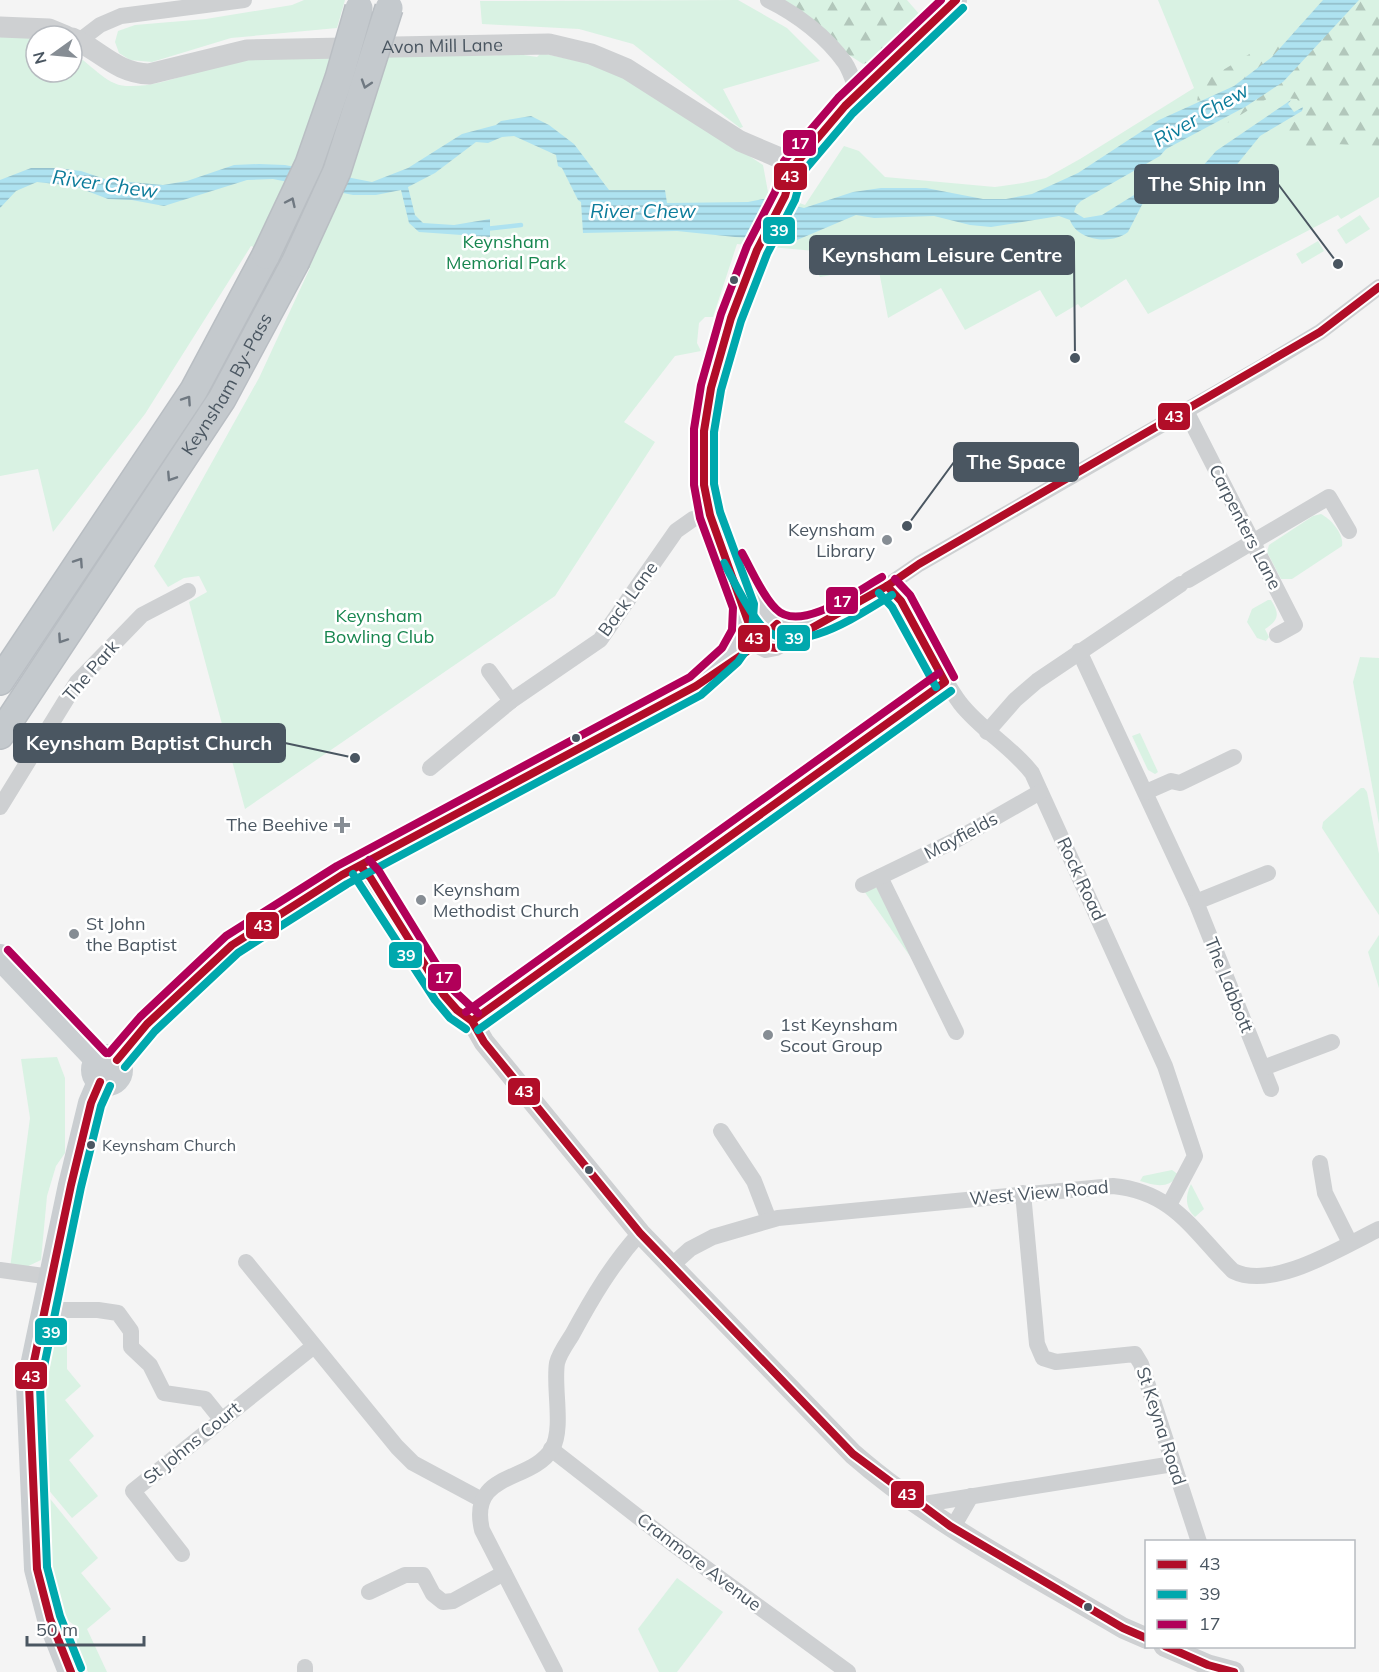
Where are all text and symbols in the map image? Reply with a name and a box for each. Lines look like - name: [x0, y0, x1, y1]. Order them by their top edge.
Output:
- north arrow: [24, 24, 84, 84]
- street label: Avon Mill Lane: [381, 33, 503, 58]
- text: N: [28, 49, 51, 66]
- water label: River Chew: [1149, 77, 1253, 152]
- one-way arrow: [361, 78, 374, 89]
- line badge: 17: [782, 129, 817, 157]
- text: 17: [790, 133, 810, 153]
- line badge: 43: [773, 162, 808, 191]
- water label: River Chew: [51, 164, 160, 203]
- callout: The Ship Inn: [1135, 165, 1278, 203]
- text: 43: [780, 166, 800, 186]
- text: The Ship Inn: [1148, 171, 1266, 196]
- one-way arrow: [284, 197, 296, 208]
- water label: River Chew: [590, 198, 697, 223]
- line badge: 39: [762, 216, 796, 245]
- text: 39: [769, 220, 789, 240]
- park label: Keynsham Memorial Park: [446, 230, 567, 274]
- callout: Keynsham Leisure Centre: [810, 236, 1074, 274]
- text: Keynsham Leisure Centre: [822, 242, 1062, 267]
- unlabelled marker: [728, 274, 740, 286]
- street label: Keynsham By-Pass: [176, 309, 277, 459]
- one-way arrow: [180, 396, 191, 407]
- line badge: 43: [1157, 402, 1191, 431]
- text: 43: [1164, 406, 1184, 426]
- callout: The Space: [954, 443, 1078, 481]
- text: The Space: [966, 449, 1066, 474]
- street label: Carpenters Lane: [1204, 460, 1287, 593]
- one-way arrow: [166, 471, 178, 481]
- place label: Keynsham Library: [788, 518, 875, 562]
- marker: Keynsham Library: [880, 533, 894, 547]
- street label: Back Lane: [593, 557, 662, 641]
- one-way arrow: [72, 558, 83, 569]
- line badge: 17: [825, 586, 859, 615]
- text: 17: [832, 591, 852, 611]
- park label: Keynsham Bowling Club: [324, 604, 434, 648]
- line badge: 43: [737, 624, 771, 653]
- line badge: 39: [776, 624, 811, 652]
- text: 43: [744, 628, 764, 648]
- text: 39: [784, 628, 804, 648]
- one-way arrow: [58, 632, 69, 643]
- street label: The Park: [58, 635, 124, 706]
- callout: Keynsham Baptist Church: [14, 724, 285, 762]
- text: Keynsham Baptist Church: [26, 730, 272, 755]
- unlabelled marker: [570, 732, 582, 744]
- street label: Mayfields: [920, 807, 1002, 864]
- place label: The Beehive: [226, 813, 328, 836]
- marker: The Beehive: [333, 816, 351, 834]
- street label: Rock Road: [1052, 833, 1111, 924]
- place label: Keynsham Methodist Church: [433, 878, 579, 922]
- marker: Keynsham Methodist Church: [414, 893, 428, 907]
- line badge: 43: [245, 911, 280, 940]
- place label: St John the Baptist: [86, 912, 177, 956]
- text: 43: [253, 915, 273, 935]
- marker: St John the Baptist: [67, 927, 81, 941]
- street label: The Labbott: [1200, 934, 1259, 1036]
- line badge: 39: [388, 941, 423, 969]
- text: 39: [396, 945, 416, 965]
- line badge: 17: [427, 963, 462, 992]
- text: 17: [434, 967, 454, 987]
- place label: 1st Keynsham Scout Group: [780, 1013, 898, 1057]
- marker: 1st Keynsham Scout Group: [761, 1028, 775, 1042]
- line badge: 43: [507, 1077, 541, 1106]
- text: 43: [514, 1081, 534, 1101]
- place label: Keynsham Church: [102, 1135, 236, 1155]
- marker: Keynsham Church: [85, 1139, 97, 1151]
- unlabelled marker: [583, 1164, 595, 1176]
- street label: West View Road: [968, 1175, 1109, 1210]
- line badge: 39: [34, 1317, 68, 1346]
- text: 39: [41, 1322, 61, 1342]
- line badge: 43: [14, 1361, 48, 1390]
- street label: St Keyna Road: [1132, 1364, 1191, 1488]
- text: 43: [21, 1366, 41, 1386]
- street label: St Johns Court: [138, 1396, 245, 1489]
- line badge: 43: [890, 1480, 925, 1509]
- text: 43: [897, 1484, 917, 1504]
- street label: Cranmore Avenue: [633, 1507, 766, 1616]
- legend: [1145, 1540, 1355, 1648]
- text: 43: [1199, 1552, 1221, 1575]
- text: 39: [1199, 1582, 1221, 1605]
- unlabelled marker: [1082, 1601, 1094, 1613]
- scale bar: [27, 1609, 144, 1647]
- text: 17: [1199, 1612, 1221, 1635]
- text: 50 m: [36, 1618, 78, 1641]

